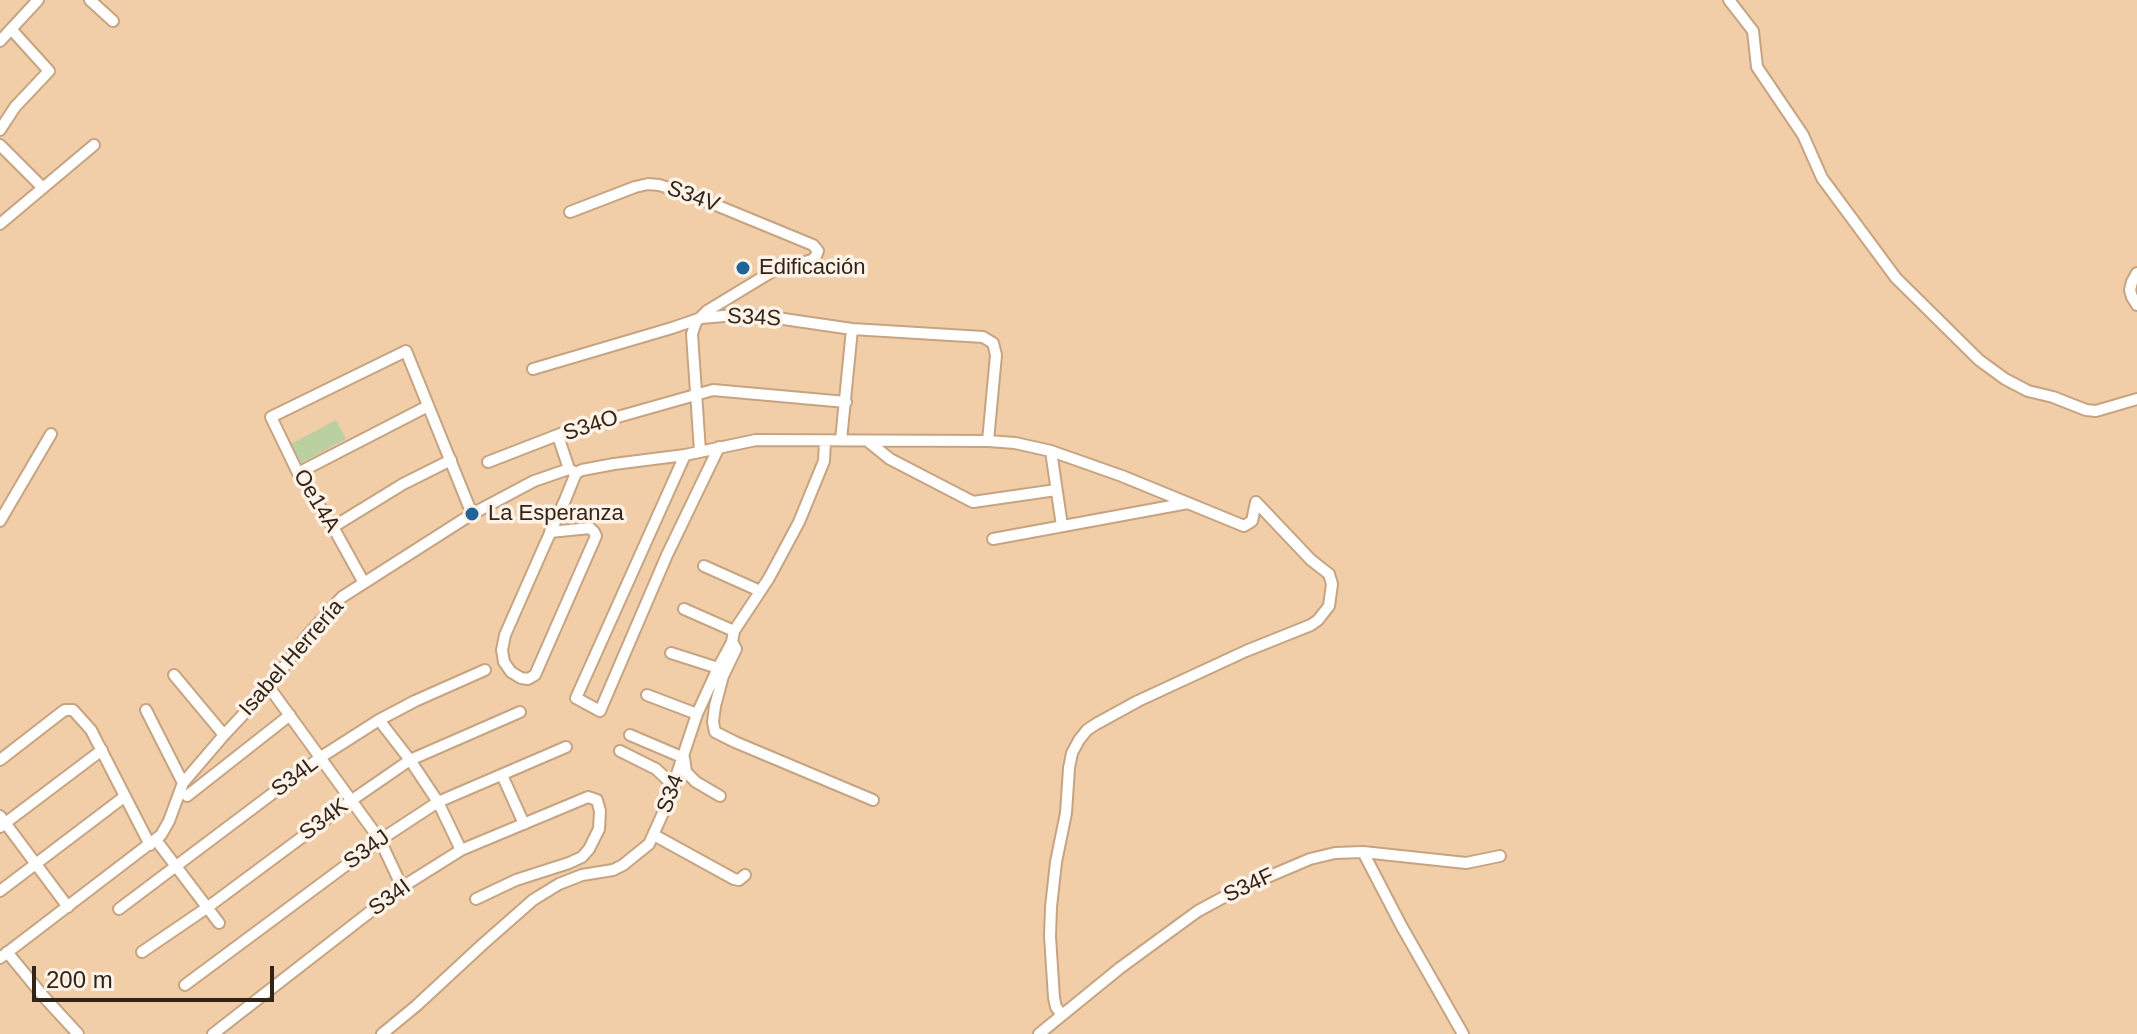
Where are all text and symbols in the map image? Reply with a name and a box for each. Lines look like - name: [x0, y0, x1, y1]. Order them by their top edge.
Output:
- street label: S34V: [663, 175, 723, 219]
- place label: Edificación: [759, 255, 865, 281]
- marker: Edificación: [734, 259, 752, 277]
- street label: S34S: [726, 303, 782, 333]
- street label: S34O: [560, 405, 622, 447]
- street label: Oe14A: [287, 465, 345, 537]
- place label: La Esperanza: [488, 501, 624, 527]
- marker: La Esperanza: [463, 505, 481, 523]
- street label: Isabel Herrería: [234, 594, 350, 722]
- street label: S34L: [267, 751, 323, 803]
- street label: S34: [652, 771, 690, 817]
- street label: S34K: [295, 793, 353, 847]
- street label: S34J: [339, 825, 395, 875]
- street label: S34F: [1220, 863, 1278, 909]
- street label: S34I: [364, 874, 416, 922]
- scale bar: [36, 950, 278, 1000]
- text: 200 m: [46, 966, 113, 993]

